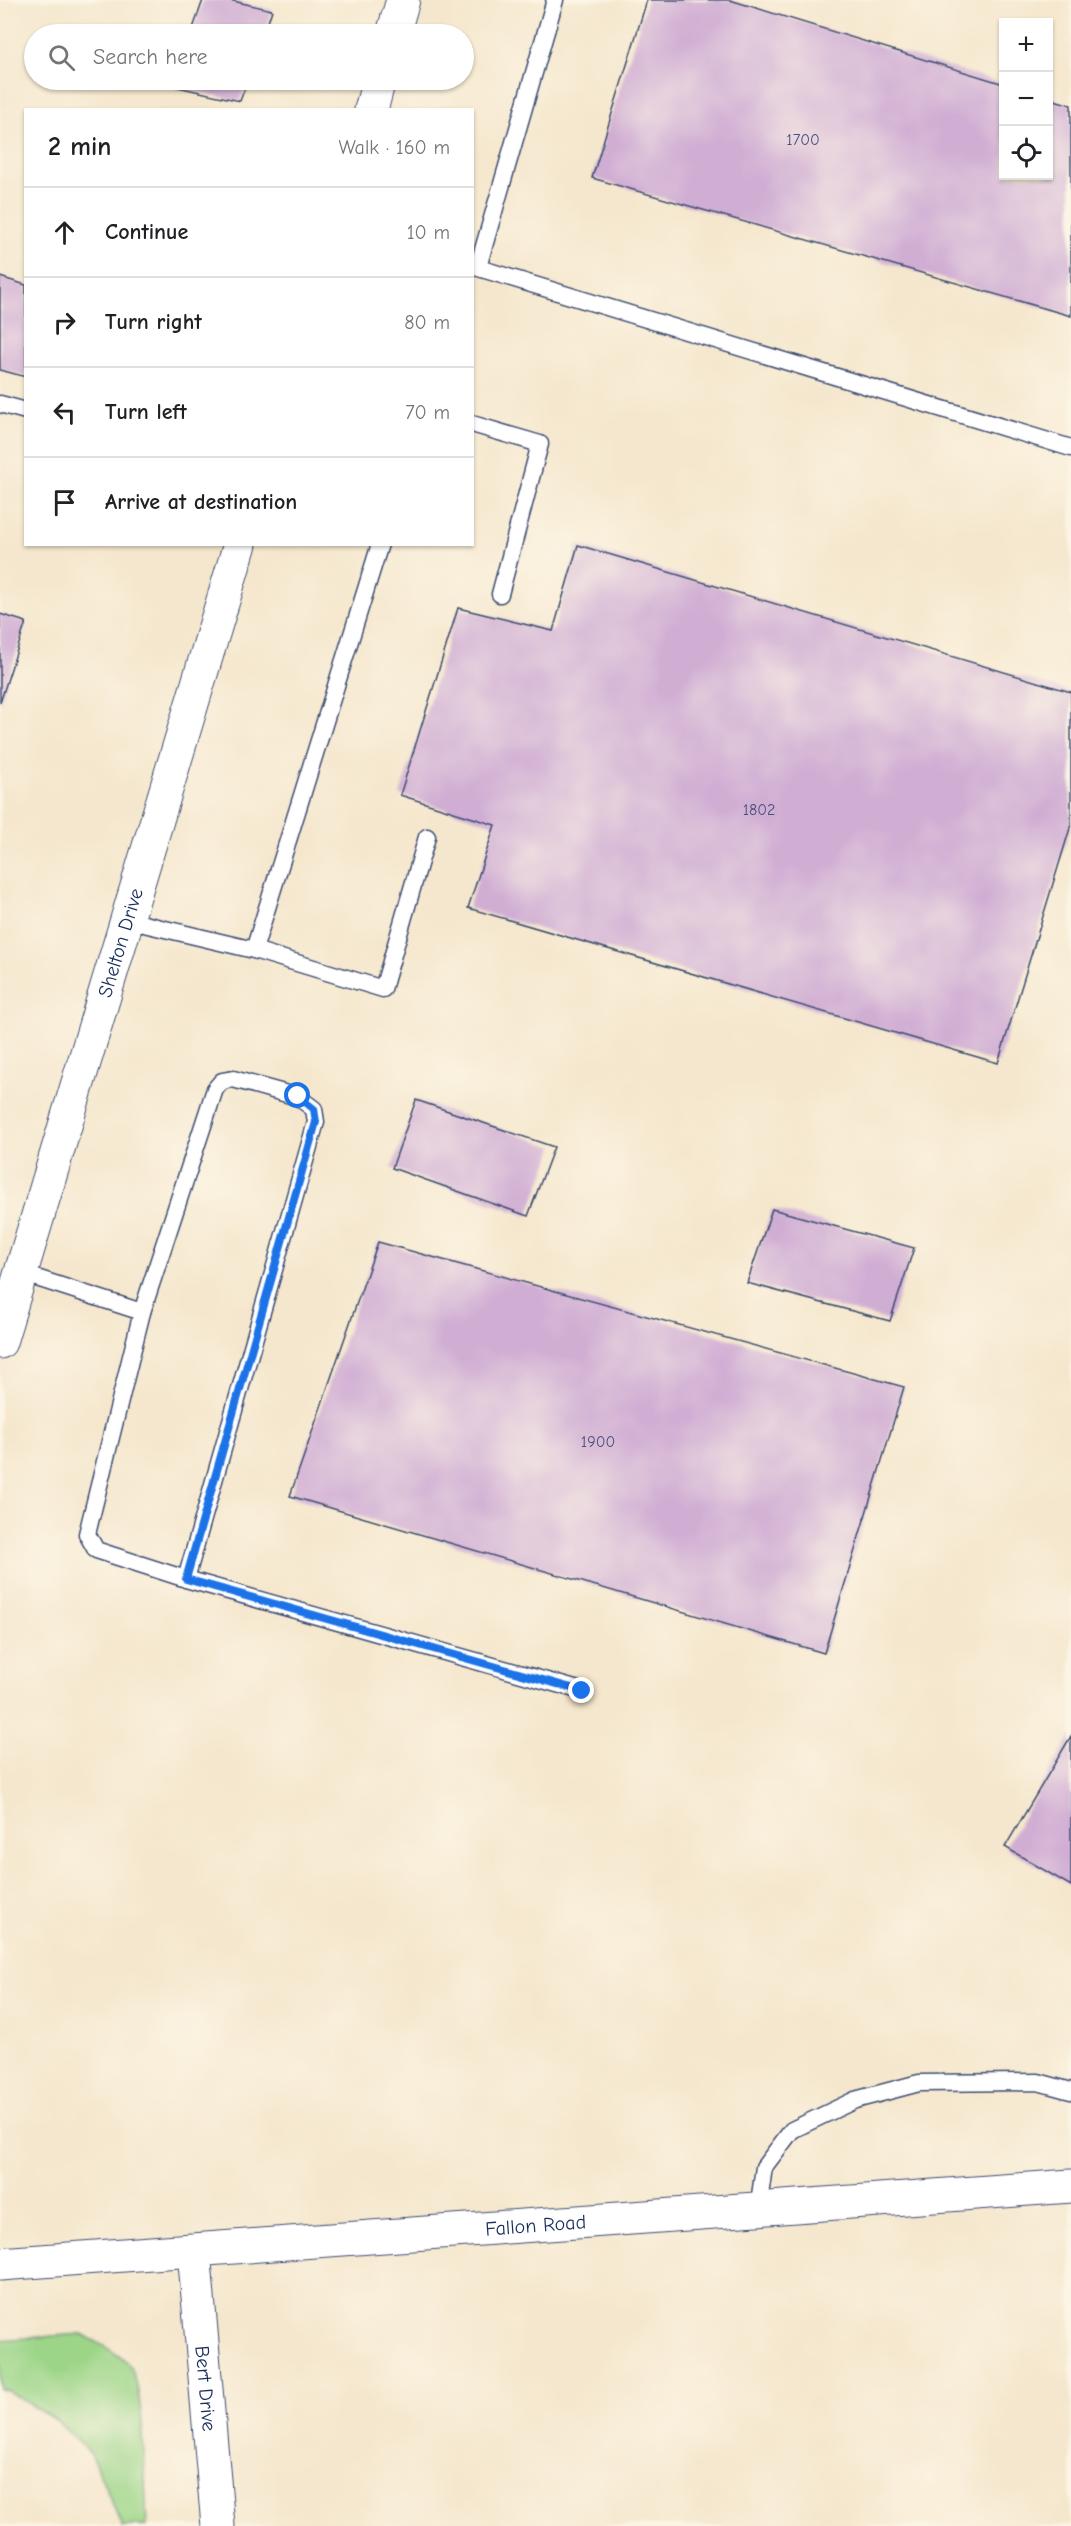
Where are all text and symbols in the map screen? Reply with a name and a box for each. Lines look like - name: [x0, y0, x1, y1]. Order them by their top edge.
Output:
- map controls: [999, 18, 1053, 180]
- button: +: [999, 18, 1053, 72]
- search box: [24, 24, 474, 90]
- icon: search: [45, 41, 78, 74]
- text: Search here: [93, 44, 208, 70]
- button: −: [999, 72, 1053, 126]
- button: locate: [999, 126, 1053, 180]
- house number: 1700: [786, 131, 820, 149]
- text: 2 min: [48, 132, 111, 162]
- text: Walk · 160 m: [339, 136, 450, 159]
- icon: ahead: [48, 216, 81, 249]
- text: Continue: [105, 219, 188, 245]
- text: 10 m: [407, 221, 450, 244]
- icon: right: [48, 306, 81, 339]
- text: Turn right: [105, 309, 202, 335]
- text: 80 m: [404, 311, 450, 334]
- icon: left: [48, 396, 81, 429]
- text: Turn left: [105, 399, 187, 425]
- text: 70 m: [405, 401, 450, 424]
- icon: arrive: [48, 486, 81, 519]
- text: Arrive at destination: [105, 489, 297, 515]
- house number: 1802: [743, 801, 775, 819]
- street label: Shelton Drive: [93, 885, 147, 1000]
- route start: [284, 1082, 310, 1108]
- house number: 1900: [581, 1433, 615, 1451]
- route end: [568, 1677, 594, 1703]
- street label: Fallon Road: [484, 2210, 587, 2240]
- street label: Bert Drive: [191, 2345, 221, 2432]

